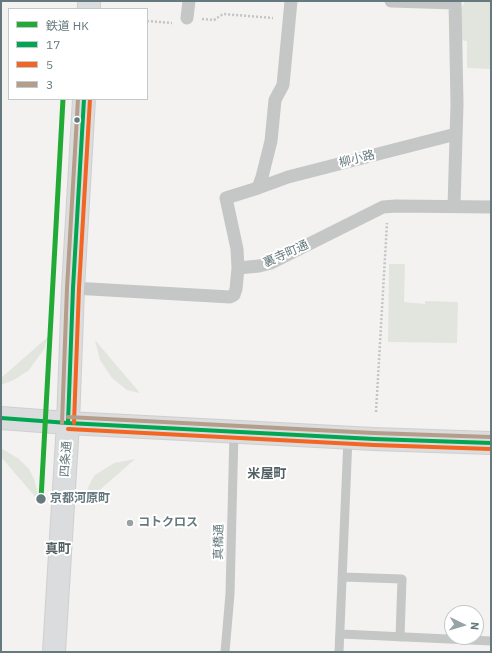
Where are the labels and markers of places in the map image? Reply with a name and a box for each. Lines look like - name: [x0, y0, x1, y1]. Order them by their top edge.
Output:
- unlabelled marker: [72, 115, 82, 125]
- marker: 京都河原町: [34, 492, 48, 506]
- place label: 京都河原町: [50, 492, 110, 506]
- place label: コトクロス: [138, 516, 198, 530]
- marker: コトクロス: [125, 518, 135, 528]

